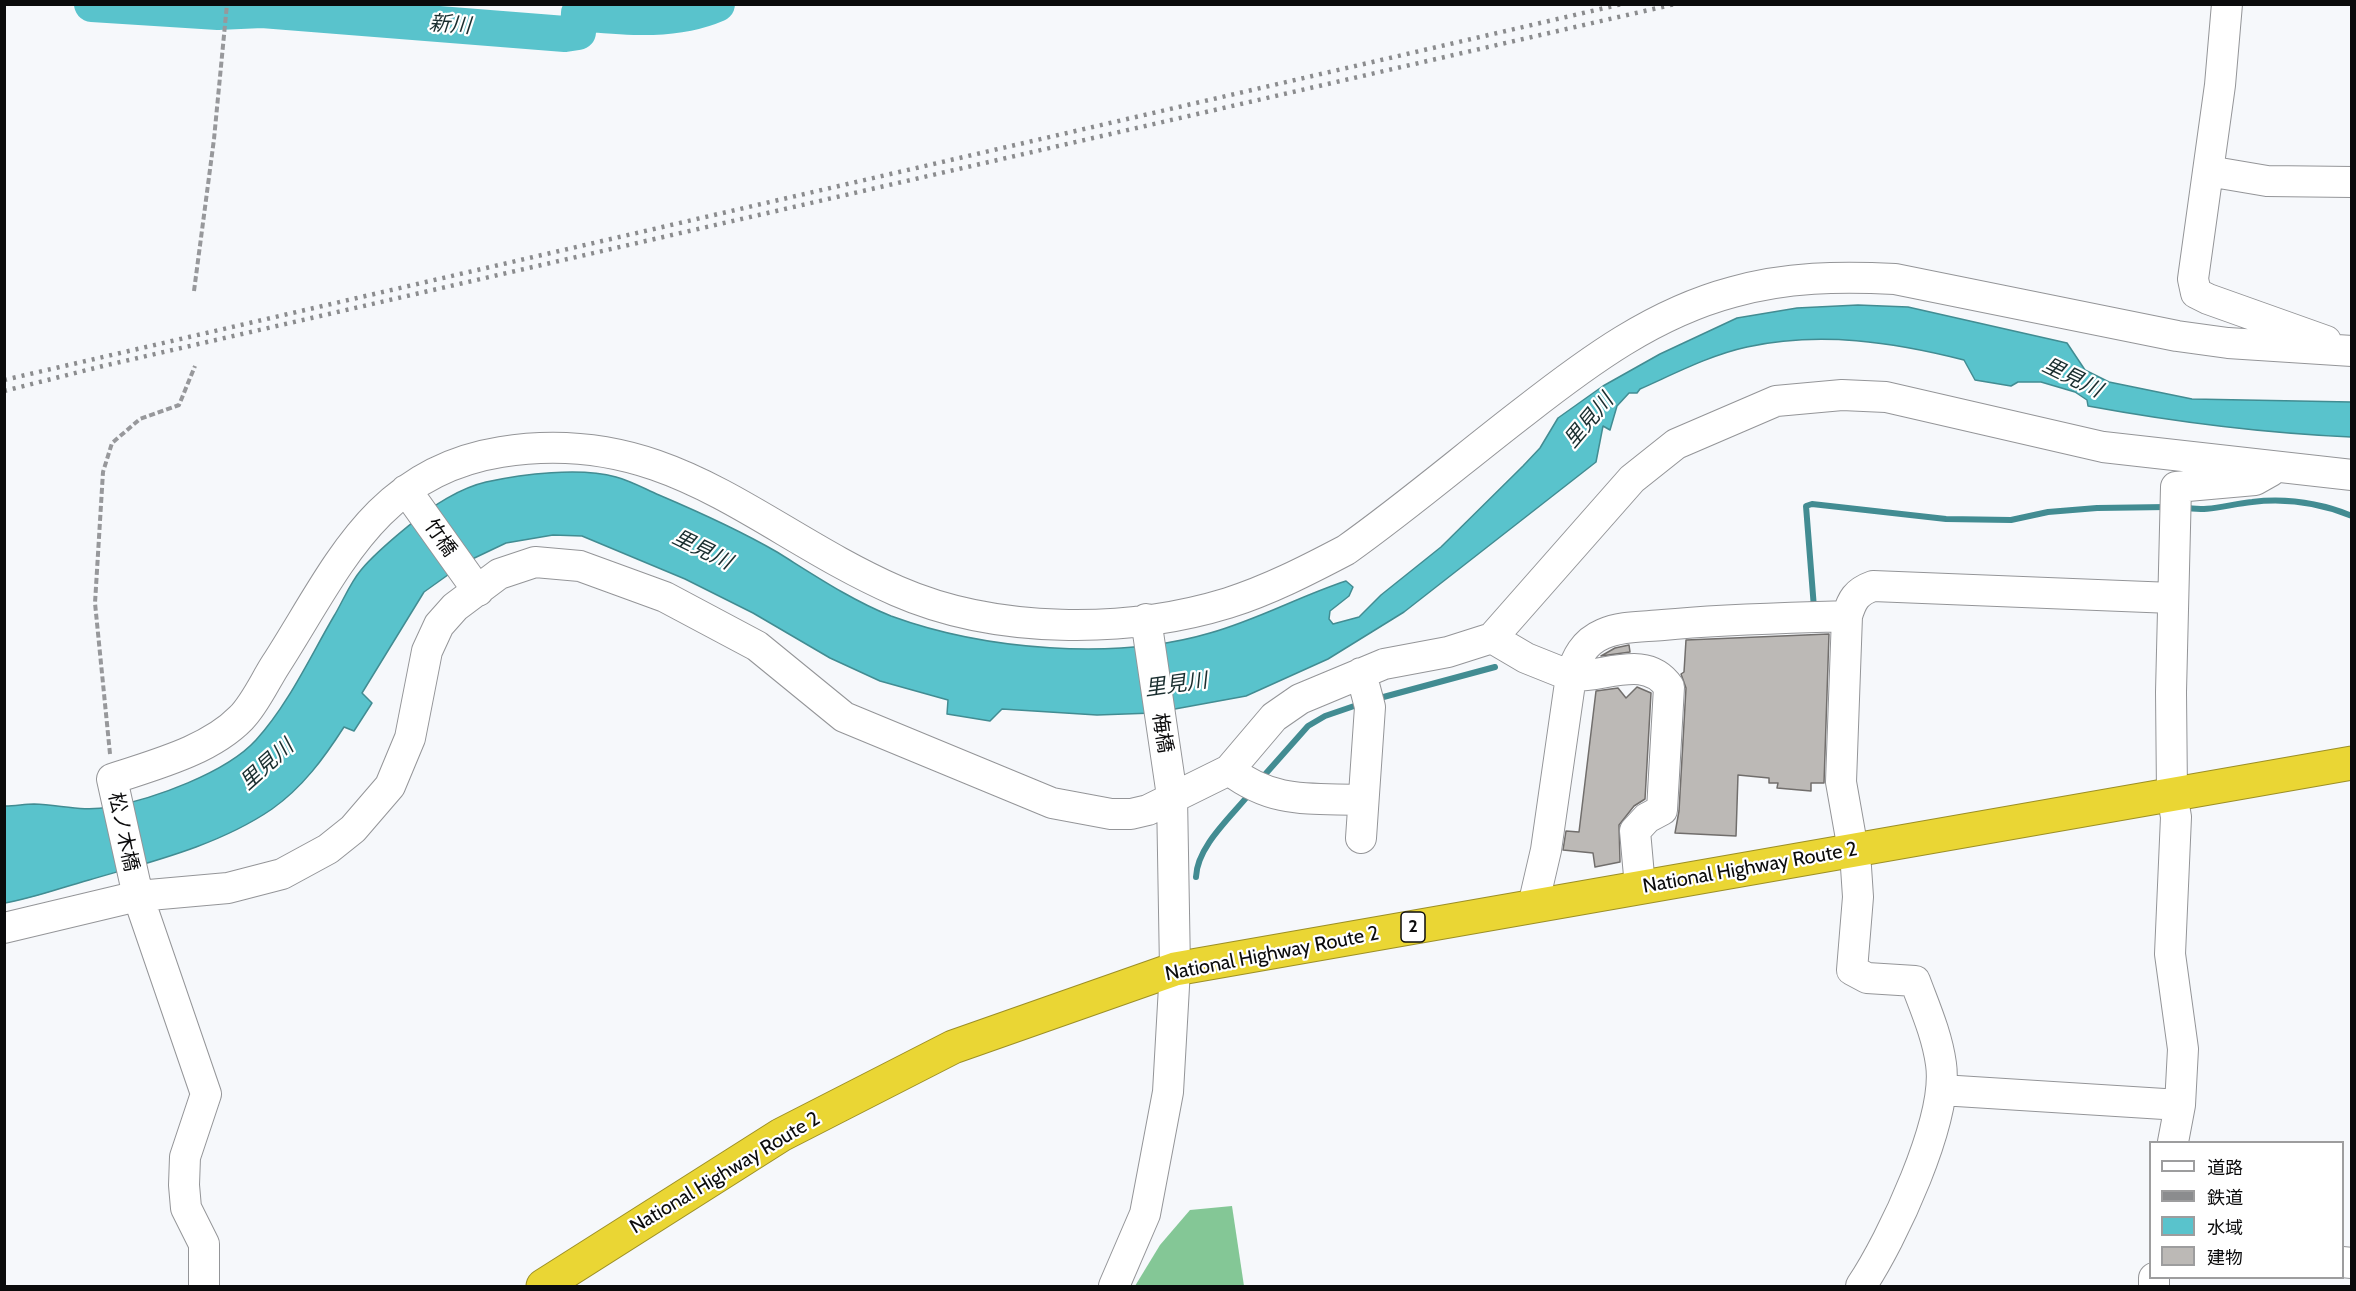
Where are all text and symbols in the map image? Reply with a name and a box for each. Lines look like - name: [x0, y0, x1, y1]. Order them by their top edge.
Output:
- water label: 新川: [428, 11, 472, 39]
- water label: 里見川: [2038, 353, 2106, 403]
- water label: 里見川: [1559, 389, 1619, 453]
- street label: 竹橋: [419, 515, 461, 561]
- water label: 里見川: [668, 525, 736, 575]
- water label: 里見川: [1143, 668, 1209, 702]
- street label: 梅橋: [1147, 711, 1177, 755]
- water label: 里見川: [235, 735, 299, 795]
- street label: 松ノ木橋: [103, 790, 143, 874]
- street label: National Highway Route 2: [1641, 837, 1859, 899]
- road number: 2: [1401, 912, 1425, 942]
- street label: National Highway Route 2: [1163, 921, 1381, 987]
- street label: National Highway Route 2: [626, 1107, 824, 1239]
- legend: [2149, 1141, 2344, 1279]
- text: 道路: [2207, 1157, 2243, 1179]
- text: 鉄道: [2207, 1187, 2243, 1209]
- text: 水域: [2207, 1217, 2243, 1239]
- text: 建物: [2207, 1247, 2243, 1269]

